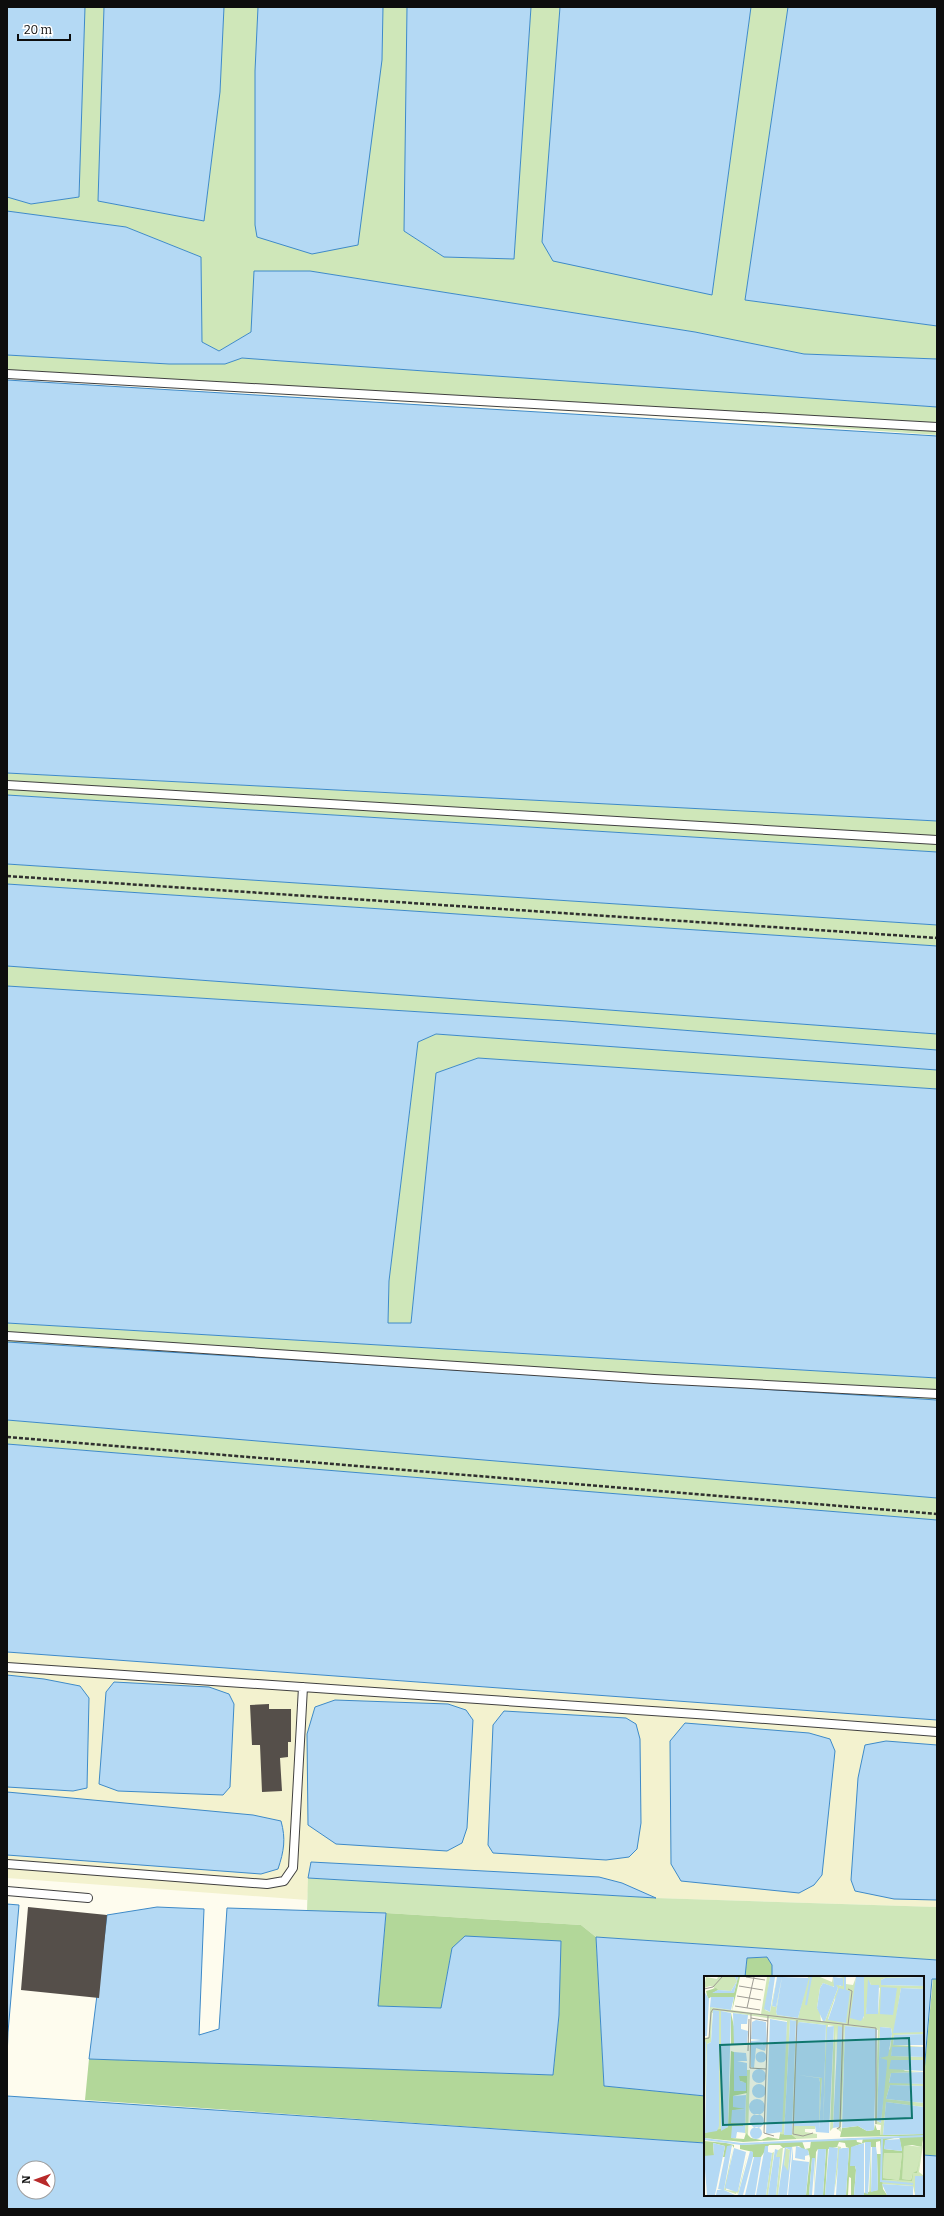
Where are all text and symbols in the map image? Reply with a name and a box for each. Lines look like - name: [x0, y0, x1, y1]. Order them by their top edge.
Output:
- scale bar: [18, 16, 70, 42]
- text: 20 m: [24, 23, 53, 37]
- inset map: [704, 1976, 924, 2196]
- north arrow: [16, 2160, 56, 2200]
- text: N: [20, 2175, 33, 2184]

